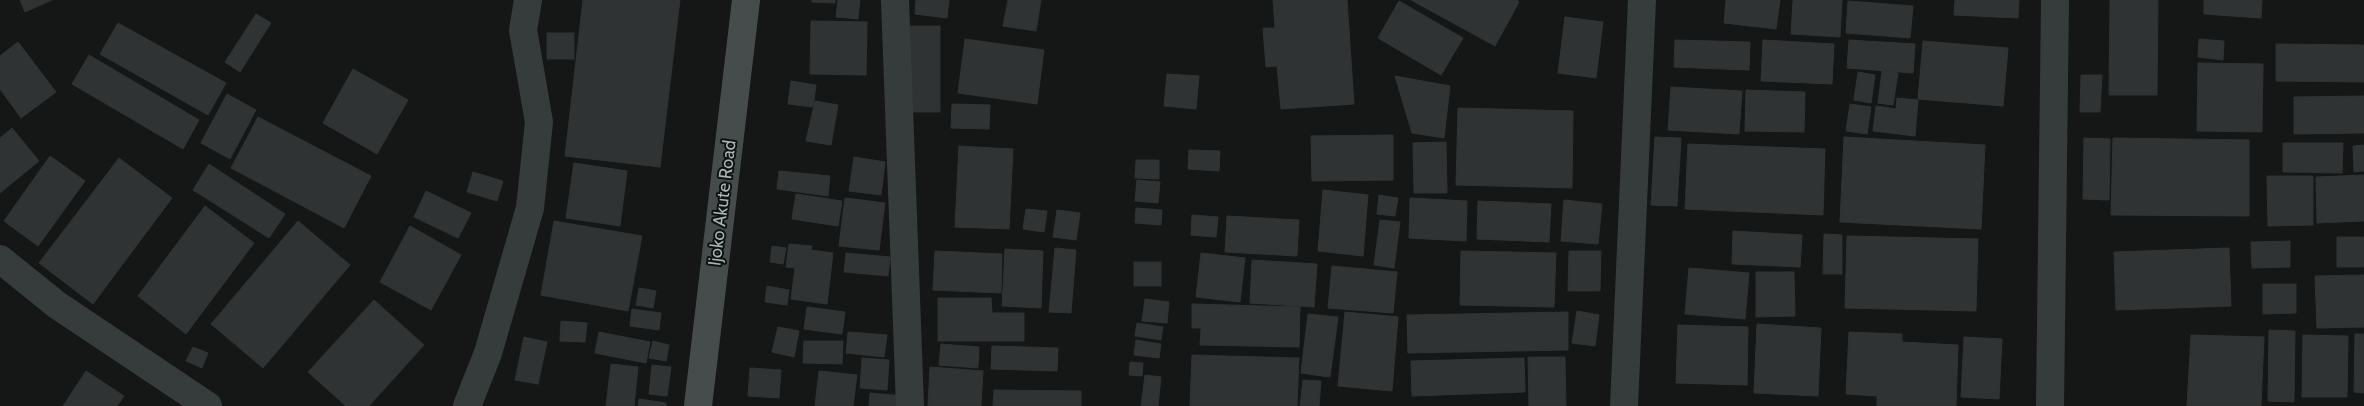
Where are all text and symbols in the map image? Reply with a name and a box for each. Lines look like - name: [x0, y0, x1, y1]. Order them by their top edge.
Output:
- street label: Ijoko Akute Road: [703, 139, 741, 267]

